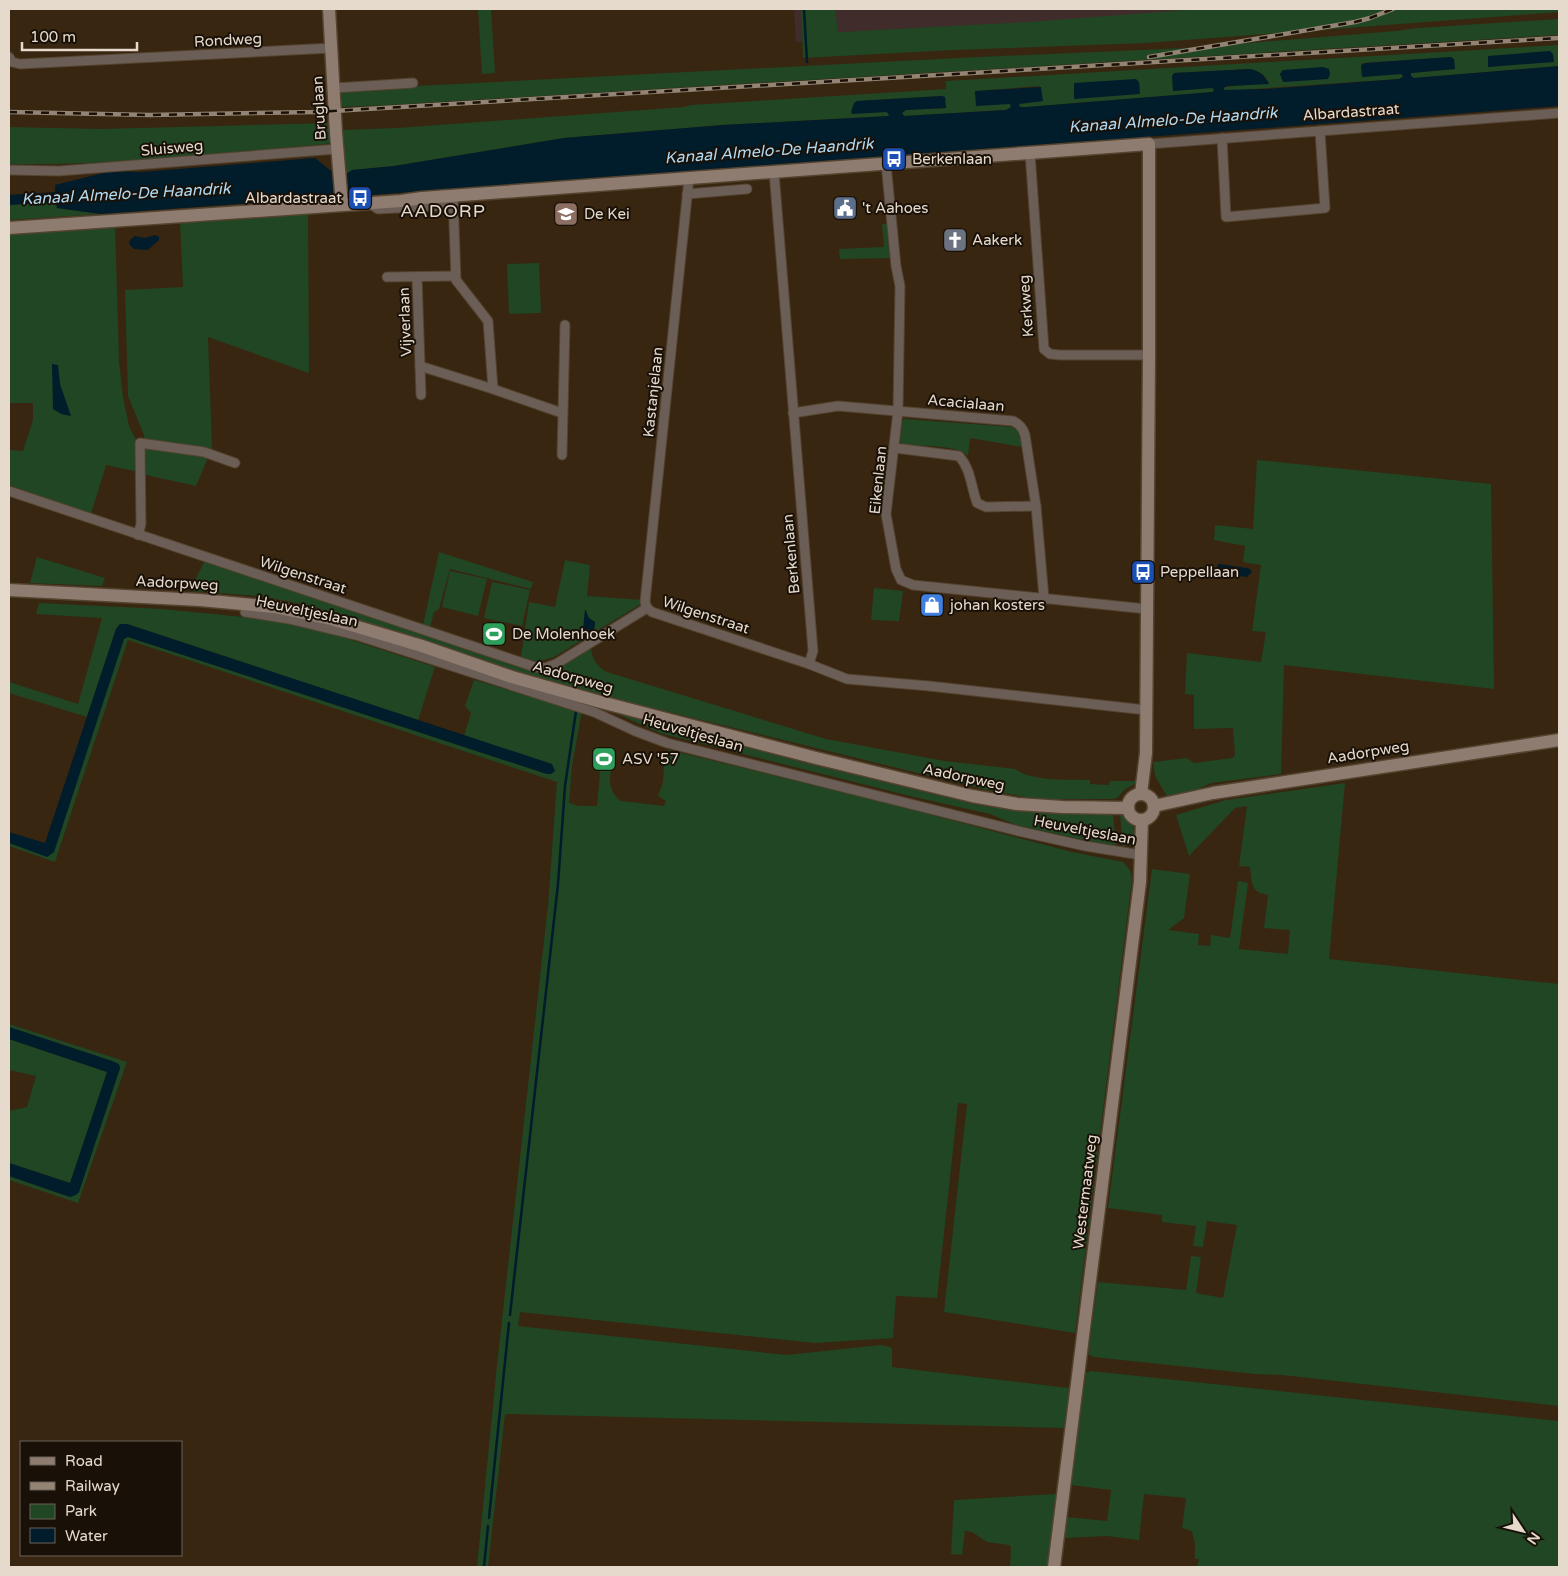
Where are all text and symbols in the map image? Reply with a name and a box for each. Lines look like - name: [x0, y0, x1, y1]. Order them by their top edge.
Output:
- scale bar: [22, 20, 138, 52]
- text: 100 m: [30, 28, 76, 46]
- street label: Rondweg: [194, 29, 262, 51]
- street label: Bruglaan: [308, 75, 330, 141]
- street label: Albardastraat: [1302, 100, 1400, 124]
- water label: Kanaal Almelo-De Haandrik: [1068, 103, 1279, 137]
- water label: Kanaal Almelo-De Haandrik: [664, 134, 875, 168]
- street label: Sluisweg: [140, 136, 204, 160]
- bus stop icon: Berkenlaan: [881, 146, 907, 172]
- place label: Berkenlaan: [912, 150, 992, 168]
- water label: Kanaal Almelo-De Haandrik: [21, 178, 232, 209]
- bus stop icon: Albardastraat: [347, 185, 373, 211]
- place label: Albardastraat: [245, 189, 342, 207]
- public building icon: 't Aahoes: [832, 195, 858, 221]
- place label: 't Aahoes: [862, 199, 929, 217]
- district label: AADORP: [400, 200, 486, 222]
- school or university icon: De Kei: [553, 201, 579, 227]
- place label: De Kei: [584, 205, 630, 223]
- church icon: Aakerk: [942, 227, 968, 253]
- place label: Aakerk: [972, 231, 1022, 249]
- street label: Kerkweg: [1015, 274, 1037, 338]
- street label: Vijverlaan: [395, 287, 415, 357]
- street label: Kastanjelaan: [639, 346, 667, 438]
- street label: Acacialaan: [927, 391, 1005, 415]
- street label: Eikenlaan: [865, 445, 891, 515]
- street label: Berkenlaan: [779, 513, 803, 595]
- street label: Wilgenstraat: [257, 552, 349, 598]
- bus stop icon: Peppellaan: [1130, 559, 1156, 585]
- place label: Peppellaan: [1160, 563, 1239, 581]
- street label: Aadorpweg: [135, 572, 219, 594]
- street label: Heuveltjeslaan: [254, 591, 360, 631]
- street label: Wilgenstraat: [660, 592, 752, 638]
- shop icon: johan kosters: [919, 592, 945, 618]
- place label: johan kosters: [949, 596, 1045, 614]
- sports icon: De Molenhoek: [481, 621, 507, 647]
- place label: De Molenhoek: [512, 625, 615, 643]
- street label: Aadorpweg: [531, 657, 615, 697]
- street label: Heuveltjeslaan: [641, 710, 745, 756]
- street label: Aadorpweg: [1326, 737, 1410, 767]
- sports icon: ASV '57: [591, 746, 617, 772]
- place label: ASV '57: [622, 750, 679, 768]
- street label: Aadorpweg: [922, 760, 1006, 794]
- street label: Heuveltjeslaan: [1032, 811, 1138, 849]
- street label: Westermaatweg: [1069, 1133, 1101, 1251]
- legend: [20, 1441, 182, 1556]
- text: Road: [65, 1452, 103, 1470]
- text: Railway: [65, 1477, 120, 1495]
- text: Park: [65, 1502, 97, 1520]
- north arrow: [1498, 1506, 1548, 1556]
- text: Water: [65, 1527, 108, 1545]
- text: N: [1523, 1529, 1543, 1548]

